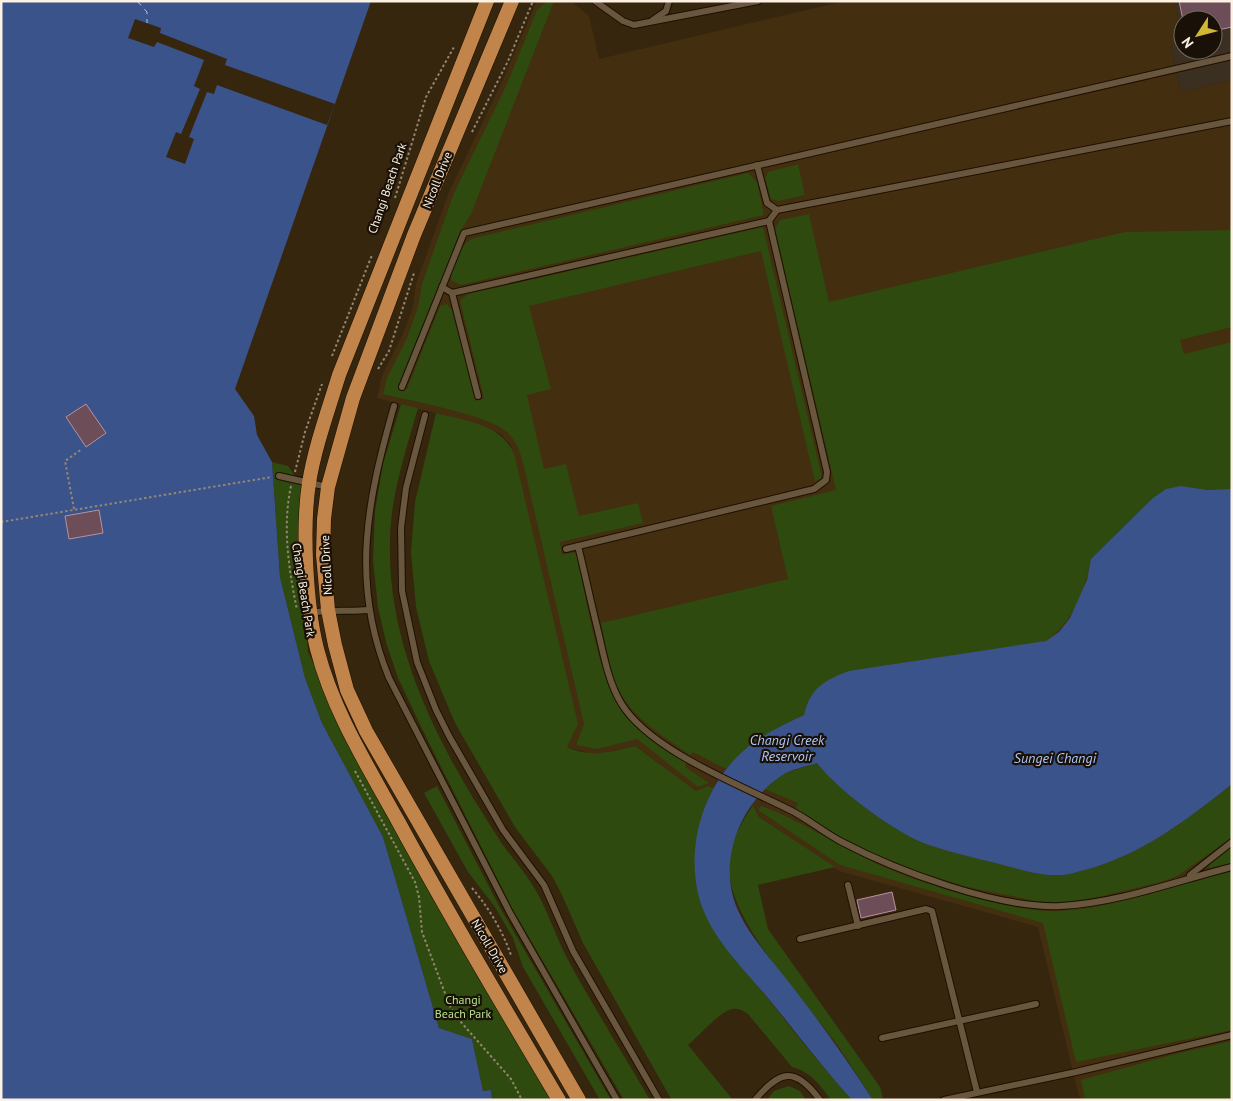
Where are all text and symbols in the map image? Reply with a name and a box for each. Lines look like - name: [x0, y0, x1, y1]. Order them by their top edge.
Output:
- north arrow: [1173, 10, 1223, 60]
- text: N: [1177, 34, 1197, 52]
- street label: Changi Beach Park: [364, 140, 410, 235]
- street label: Nicoll Drive: [419, 149, 455, 211]
- street label: Nicoll Drive: [317, 535, 335, 595]
- street label: Changi Beach Park: [289, 542, 319, 638]
- water label: Changi Creek Reservoir: [750, 731, 825, 765]
- water label: Sungei Changi: [1014, 749, 1097, 767]
- street label: Nicoll Drive: [469, 916, 511, 976]
- park label: Changi Beach Park: [435, 992, 491, 1021]

